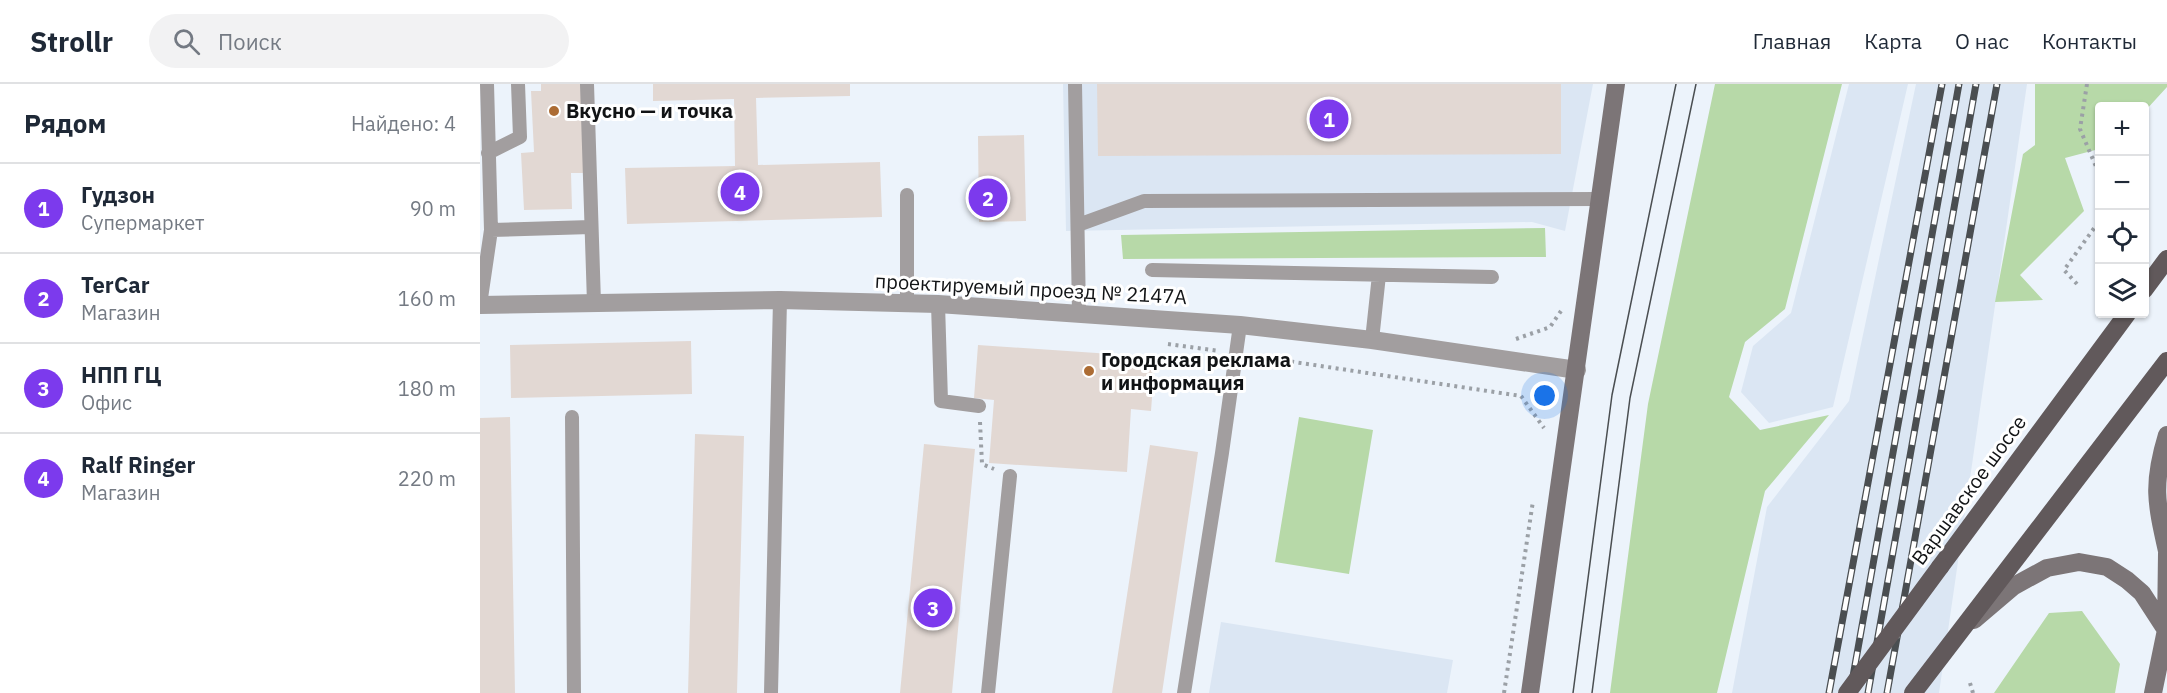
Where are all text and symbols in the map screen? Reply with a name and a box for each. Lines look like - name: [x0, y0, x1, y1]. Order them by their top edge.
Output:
- search box: [149, 14, 569, 68]
- text: Strollr: [30, 23, 113, 60]
- icon: search: [170, 25, 203, 58]
- text: Поиск: [218, 27, 282, 56]
- text: Главная: [1753, 27, 1831, 55]
- text: Карта: [1864, 27, 1922, 55]
- text: О нас: [1955, 27, 2009, 55]
- text: Контакты: [2042, 27, 2137, 55]
- pin: 1: [1310, 96, 1348, 141]
- place label: Вкусно — и точка: [566, 97, 733, 124]
- map controls: [2095, 102, 2149, 318]
- button: +: [2095, 102, 2149, 156]
- marker: Вкусно — и точка: [547, 104, 561, 118]
- text: Рядом: [24, 106, 106, 140]
- text: Найдено: 4: [351, 110, 456, 137]
- button: −: [2095, 156, 2149, 210]
- pin: 4: [720, 170, 760, 214]
- pin: 2: [968, 176, 1008, 220]
- text: Гудзон: [81, 180, 155, 209]
- text: 1: [38, 195, 50, 222]
- text: 90 m: [410, 195, 456, 222]
- text: Супермаркет: [81, 209, 204, 236]
- button: locate: [2095, 210, 2149, 264]
- button: layers: [2095, 264, 2149, 318]
- street label: проектируемый проезд № 2147А: [874, 267, 1188, 310]
- text: TerCar: [81, 270, 150, 299]
- text: 2: [38, 285, 50, 312]
- text: 160 m: [398, 285, 456, 312]
- text: Магазин: [81, 299, 161, 326]
- place label: Городская реклама и информация: [1101, 346, 1291, 396]
- text: НПП ГЦ: [81, 360, 162, 389]
- marker: Городская реклама и информация: [1082, 364, 1096, 378]
- text: 3: [38, 375, 50, 402]
- text: 180 m: [398, 375, 456, 402]
- your location: [1530, 381, 1559, 410]
- text: Офис: [81, 389, 132, 416]
- street label: Варшавское шоссе: [1905, 409, 2032, 570]
- text: Ralf Ringer: [81, 450, 195, 479]
- text: 4: [38, 465, 50, 492]
- text: 220 m: [398, 465, 456, 492]
- text: Магазин: [81, 479, 161, 506]
- pin: 3: [914, 586, 952, 630]

